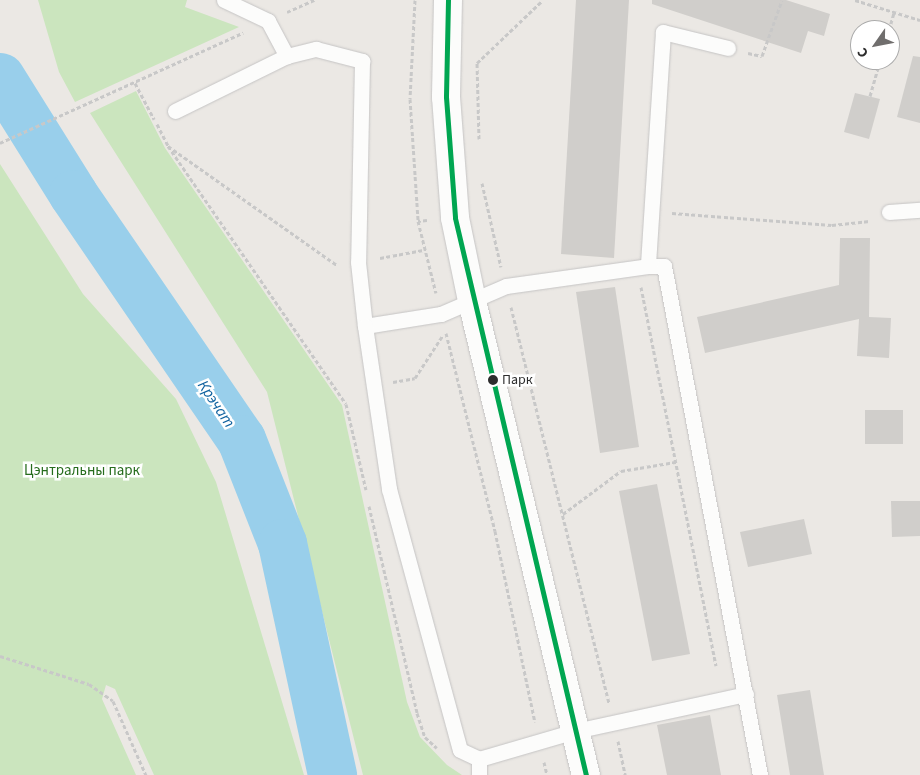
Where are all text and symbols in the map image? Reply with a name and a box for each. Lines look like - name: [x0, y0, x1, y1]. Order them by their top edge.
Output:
- north arrow: [850, 20, 900, 70]
- text: С: [853, 44, 874, 61]
- place label: Парк: [502, 372, 533, 388]
- marker: Парк: [488, 375, 498, 385]
- water label: Крэчат: [193, 377, 239, 431]
- park label: Цэнтральны парк: [24, 462, 140, 480]

